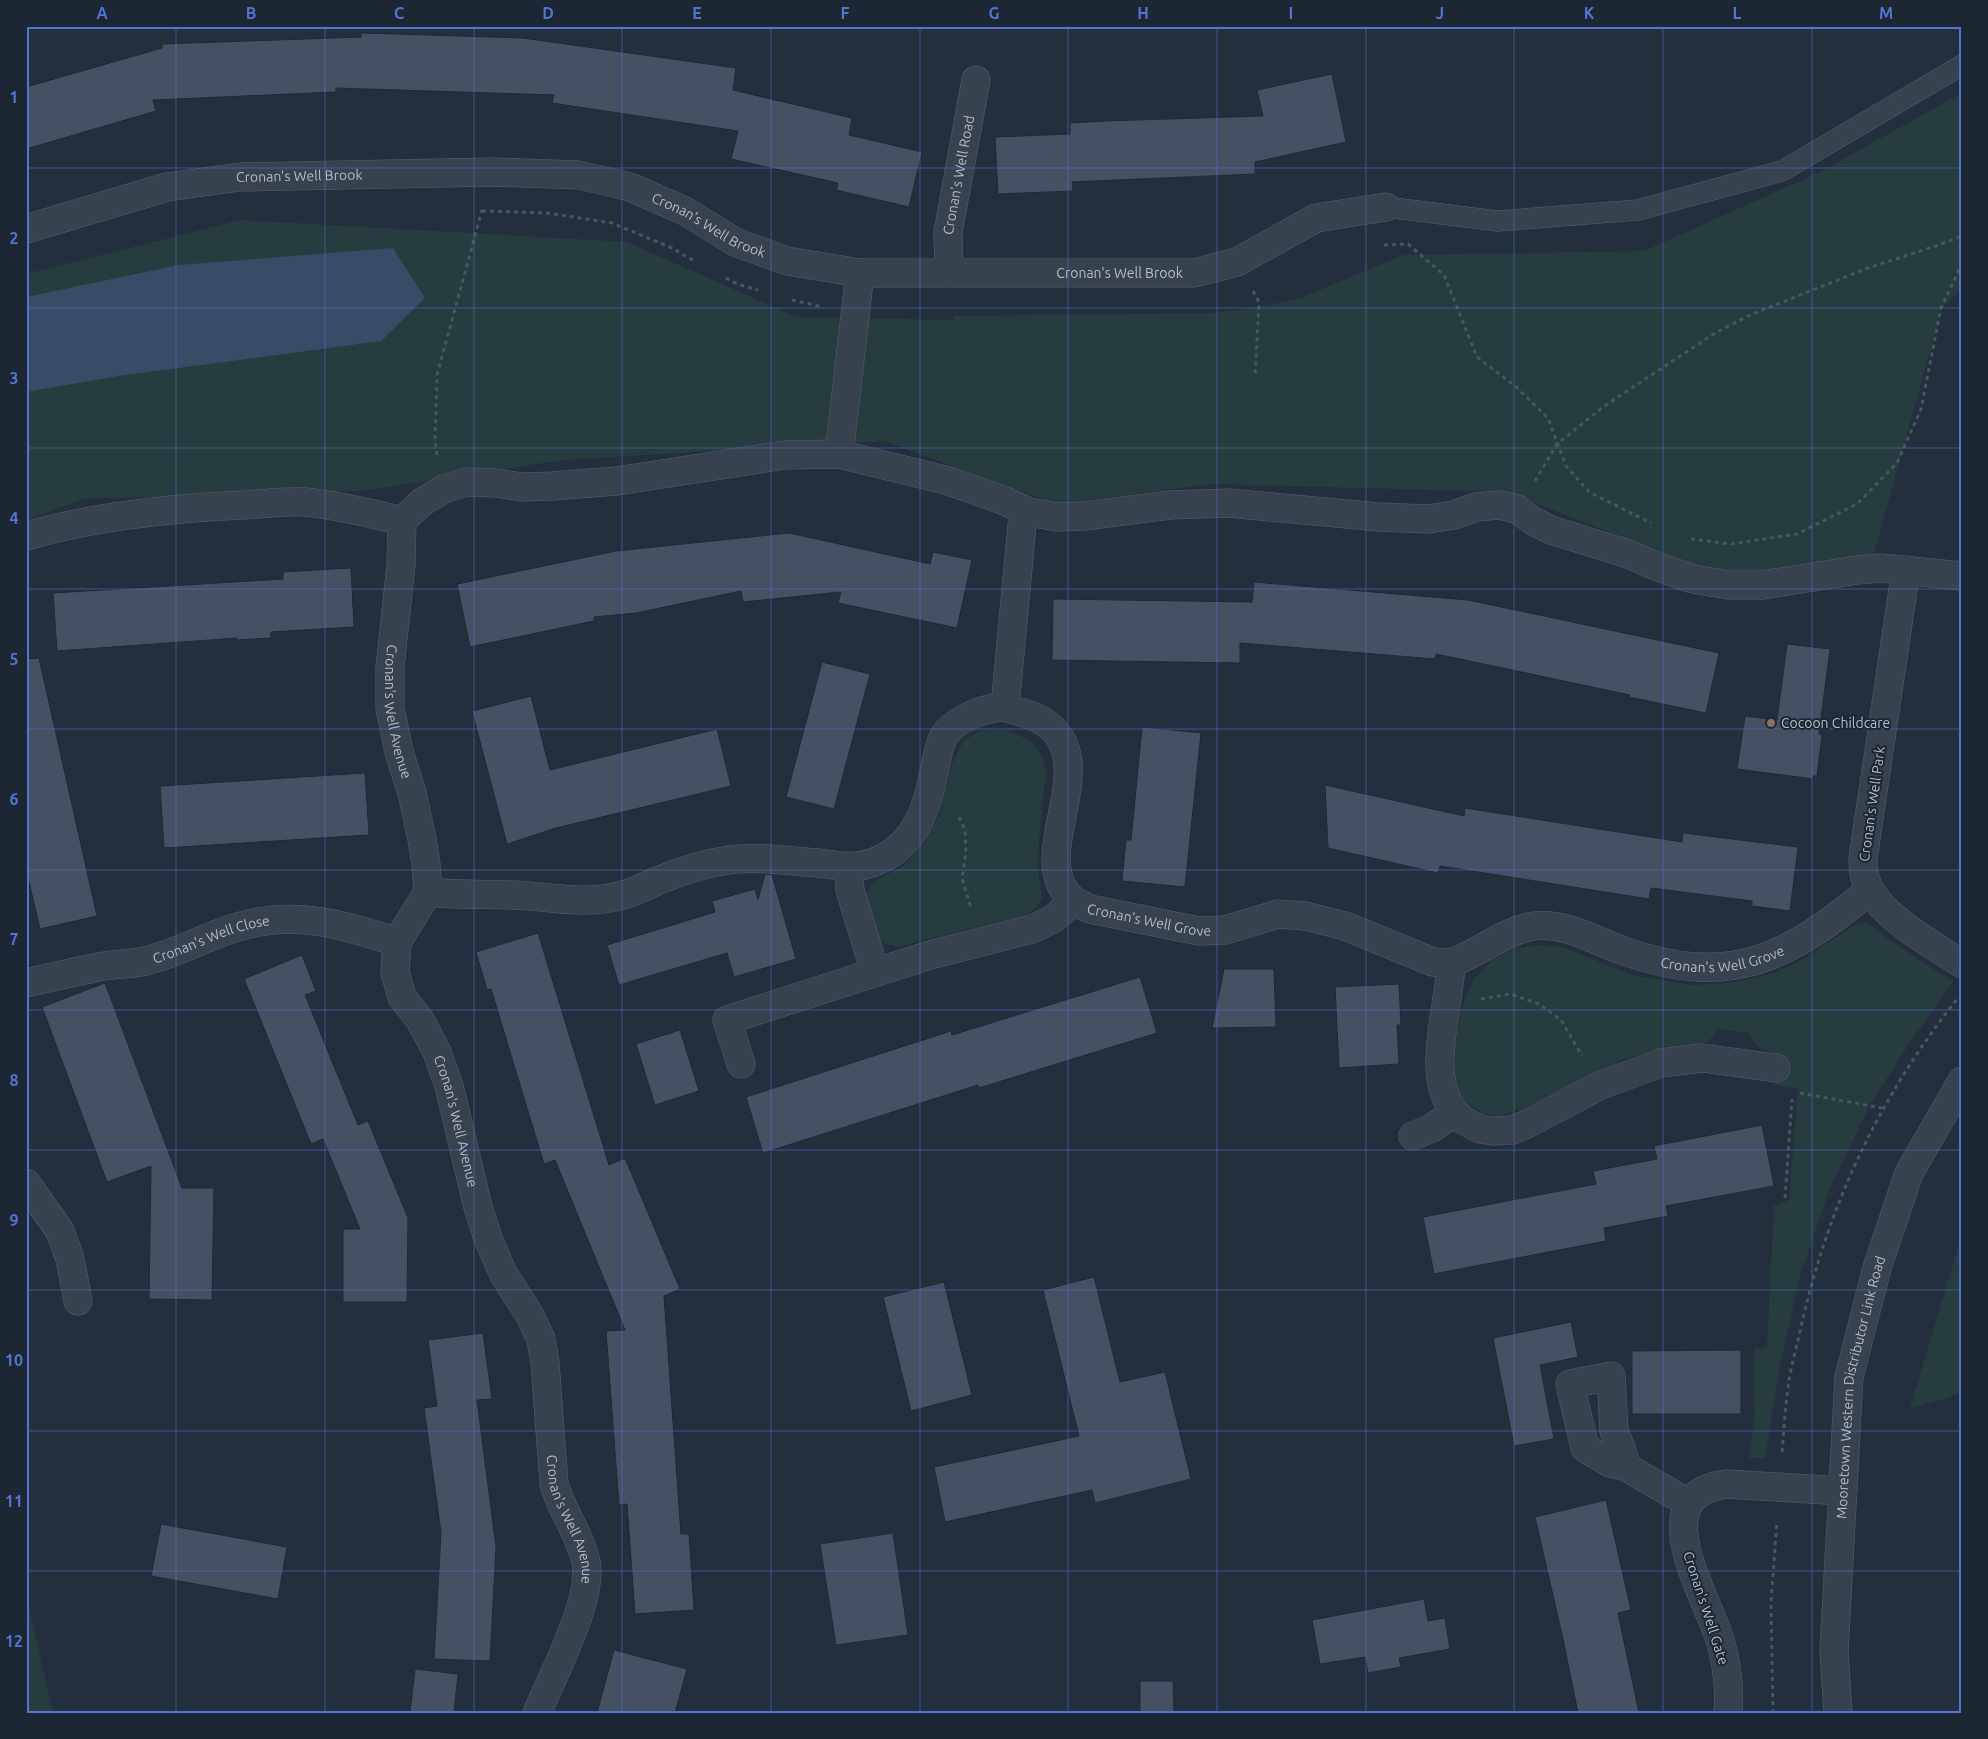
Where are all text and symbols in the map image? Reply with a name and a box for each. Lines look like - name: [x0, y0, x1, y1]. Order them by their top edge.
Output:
- text: A: [96, 4, 108, 22]
- text: B: [246, 4, 256, 22]
- text: C: [394, 4, 404, 22]
- text: D: [542, 4, 554, 22]
- text: E: [692, 4, 702, 22]
- text: F: [841, 4, 850, 22]
- text: G: [988, 4, 1000, 22]
- text: H: [1137, 4, 1149, 22]
- text: I: [1289, 4, 1293, 22]
- text: J: [1436, 4, 1444, 22]
- text: K: [1584, 4, 1595, 22]
- text: L: [1733, 4, 1742, 22]
- text: M: [1879, 4, 1893, 22]
- text: 1: [9, 88, 19, 106]
- street label: Cronan's Well Road: [940, 114, 977, 236]
- street label: Cronan's Well Brook: [236, 167, 363, 185]
- street label: Cronan's Well Brook: [649, 189, 768, 261]
- text: 2: [9, 229, 19, 247]
- street label: Cronan's Well Brook: [1056, 265, 1183, 281]
- text: 3: [9, 369, 19, 387]
- text: 4: [9, 509, 19, 527]
- street label: Cronan's Well Avenue: [381, 644, 415, 781]
- text: 5: [9, 650, 19, 668]
- place label: Cocoon Childcare: [1781, 715, 1890, 731]
- marker: Cocoon Childcare: [1765, 717, 1777, 729]
- street label: Cronan's Well Park: [1856, 745, 1888, 863]
- text: 6: [9, 790, 19, 808]
- street label: Cronan's Well Grove: [1086, 901, 1211, 939]
- street label: Cronan's Well Close: [151, 912, 271, 967]
- text: 7: [9, 930, 19, 948]
- street label: Cronan's Well Grove: [1659, 942, 1787, 975]
- street label: Cronan's Well Avenue: [431, 1053, 481, 1189]
- text: 8: [9, 1071, 19, 1089]
- text: 9: [9, 1211, 19, 1229]
- street label: Mooretown Western Distributor Link Road: [1833, 1254, 1889, 1519]
- text: 10: [5, 1351, 23, 1369]
- street label: Cronan's Well Avenue: [544, 1454, 595, 1585]
- text: 11: [5, 1492, 23, 1510]
- street label: Cronan's Well Gate: [1680, 1549, 1732, 1667]
- text: 12: [5, 1632, 23, 1650]

